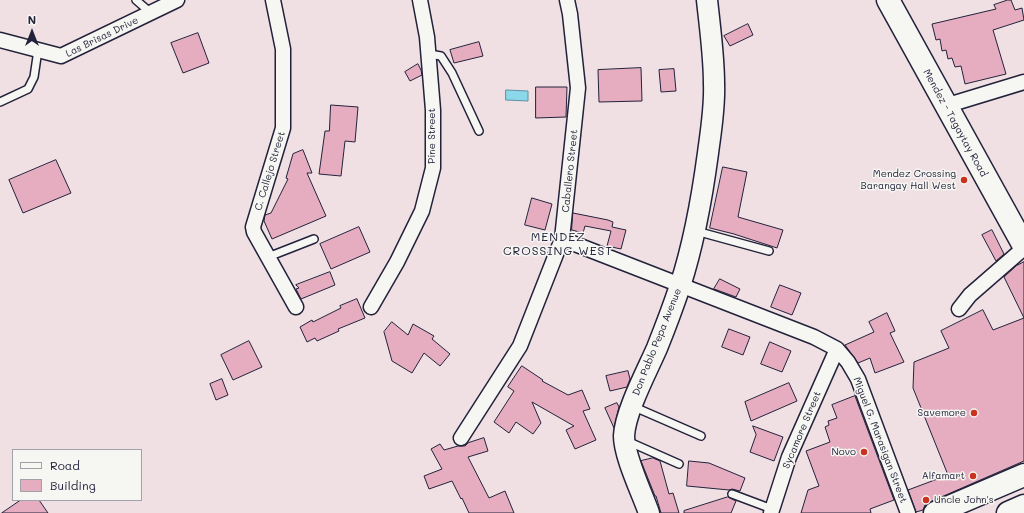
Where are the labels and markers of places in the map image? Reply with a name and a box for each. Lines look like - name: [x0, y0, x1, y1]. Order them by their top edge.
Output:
- place label: Mendez Crossing Barangay Hall West: [861, 168, 956, 192]
- marker: Mendez Crossing Barangay Hall West: [959, 175, 969, 185]
- place label: Savemore: [918, 407, 966, 419]
- marker: Savemore: [969, 408, 979, 418]
- place label: Novo: [831, 446, 856, 458]
- marker: Novo: [859, 447, 869, 457]
- place label: Alfamart: [922, 470, 965, 482]
- marker: Alfamart: [968, 471, 978, 481]
- place label: Uncle John's: [934, 494, 994, 506]
- marker: Uncle John's: [921, 495, 931, 505]

